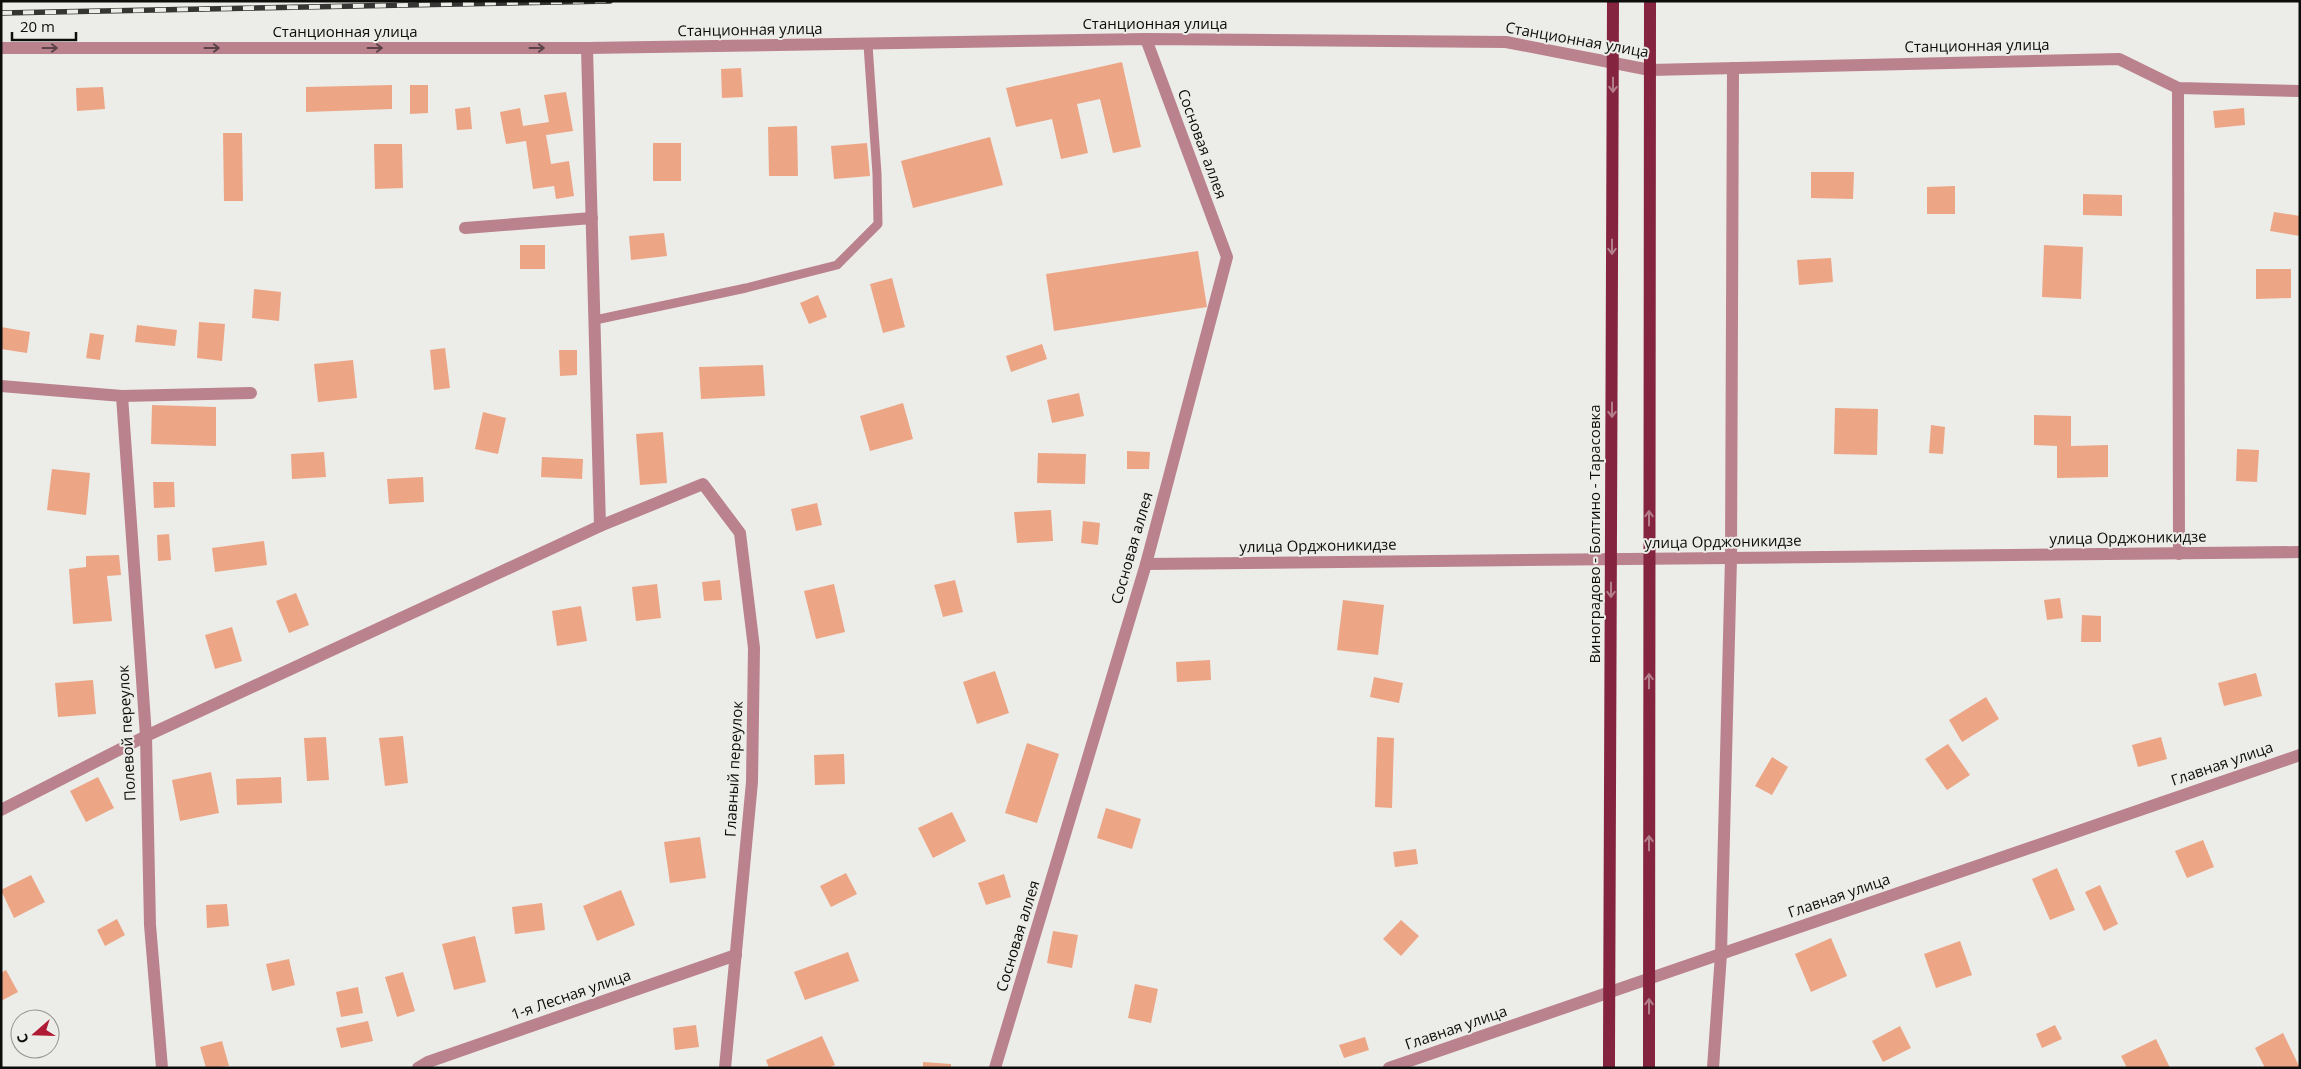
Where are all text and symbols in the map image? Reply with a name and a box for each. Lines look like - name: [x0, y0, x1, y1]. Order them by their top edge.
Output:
- scale bar: [12, 10, 76, 42]
- street label: Станционная улица: [1082, 13, 1228, 33]
- text: 20 m: [20, 16, 55, 36]
- street label: Станционная улица: [1504, 17, 1650, 61]
- street label: Станционная улица: [677, 18, 823, 40]
- street label: Станционная улица: [272, 21, 418, 41]
- street label: Станционная улица: [1904, 34, 2050, 56]
- one-way arrow: [42, 43, 58, 53]
- one-way arrow: [204, 43, 220, 53]
- one-way arrow: [366, 43, 383, 53]
- one-way arrow: [529, 43, 545, 53]
- one-way arrow: [1608, 76, 1618, 93]
- street label: Сосновая аллея: [1174, 86, 1232, 201]
- one-way arrow: [1607, 239, 1617, 255]
- one-way arrow: [1607, 402, 1616, 418]
- street label: Виноградово - Болтино - Тарасовка: [1584, 404, 1604, 664]
- street label: Сосновая аллея: [1105, 489, 1157, 606]
- one-way arrow: [1644, 511, 1654, 527]
- street label: улица Орджоникидзе: [2049, 526, 2207, 548]
- street label: улица Орджоникидзе: [1644, 530, 1802, 552]
- street label: улица Орджоникидзе: [1239, 534, 1397, 556]
- one-way arrow: [1606, 582, 1616, 598]
- street label: Полевой переулок: [112, 664, 140, 802]
- one-way arrow: [1644, 673, 1654, 690]
- street label: Главный переулок: [719, 700, 747, 837]
- street label: Главная улица: [2168, 736, 2275, 790]
- one-way arrow: [1644, 836, 1654, 852]
- street label: Главная улица: [1785, 868, 1892, 922]
- street label: Сосновая аллея: [991, 878, 1044, 994]
- street label: 1-я Лесная улица: [508, 964, 633, 1024]
- one-way arrow: [1644, 998, 1654, 1014]
- street label: Главная улица: [1402, 1000, 1509, 1054]
- north arrow: [10, 1009, 60, 1059]
- text: С: [12, 1031, 33, 1046]

